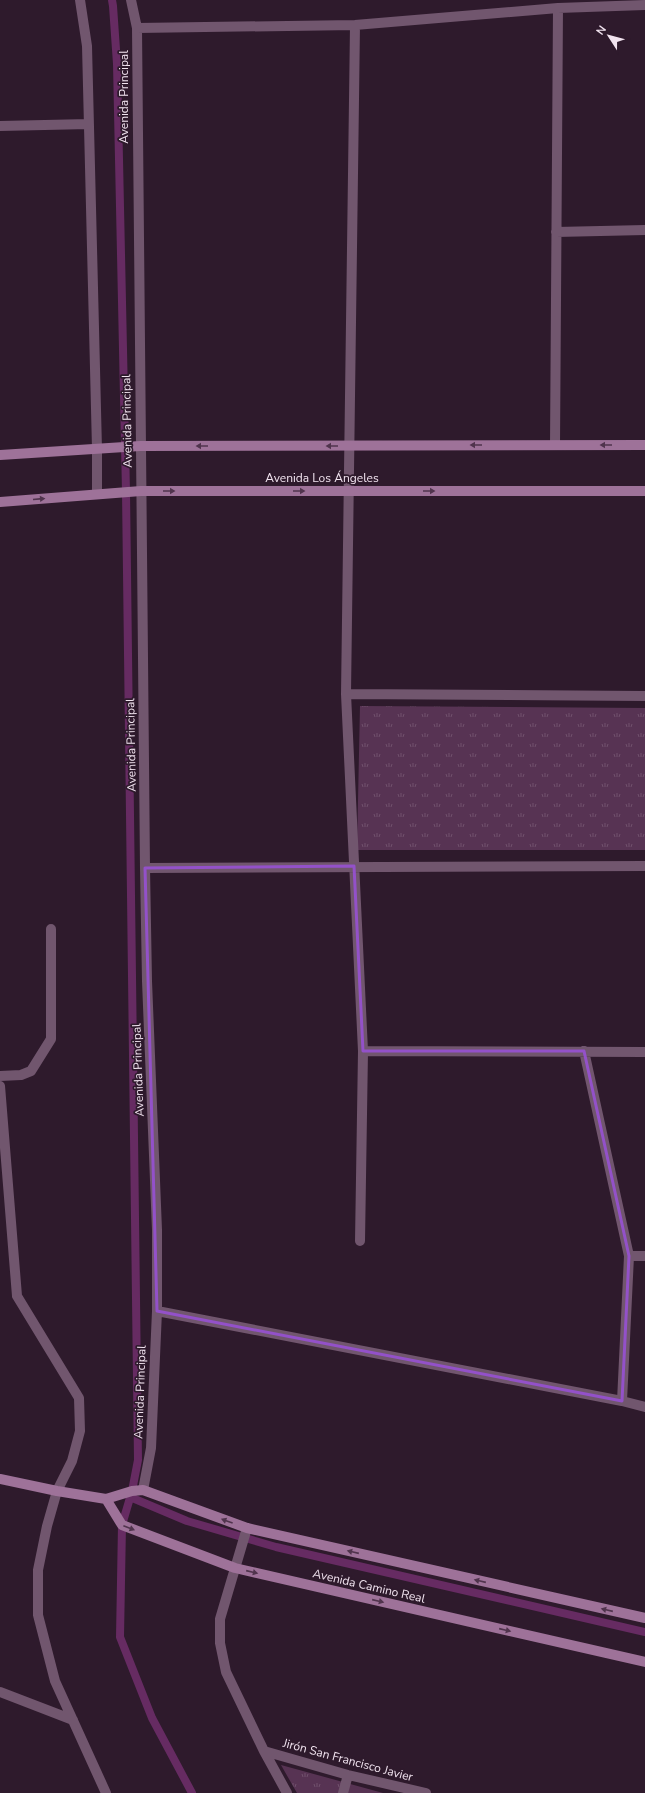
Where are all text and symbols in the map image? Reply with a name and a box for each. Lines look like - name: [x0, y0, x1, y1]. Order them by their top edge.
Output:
- north arrow: [589, 16, 629, 56]
- text: N: [593, 23, 610, 38]
- street label: Avenida Principal: [116, 50, 132, 144]
- street label: Avenida Principal: [118, 374, 136, 468]
- one-way arrow: [469, 442, 482, 448]
- one-way arrow: [599, 442, 612, 448]
- one-way arrow: [195, 443, 208, 449]
- one-way arrow: [325, 443, 338, 449]
- street label: Avenida Los Ángeles: [265, 470, 379, 486]
- one-way arrow: [163, 488, 176, 494]
- one-way arrow: [293, 488, 306, 494]
- one-way arrow: [423, 488, 436, 494]
- one-way arrow: [33, 495, 45, 502]
- street label: Avenida Principal: [122, 698, 140, 792]
- street label: Avenida Principal: [128, 1023, 148, 1117]
- street label: Avenida Principal: [130, 1345, 150, 1439]
- one-way arrow: [221, 1518, 233, 1524]
- one-way arrow: [124, 1526, 136, 1532]
- one-way arrow: [347, 1549, 359, 1555]
- street label: Avenida Camino Real: [311, 1565, 427, 1607]
- one-way arrow: [246, 1569, 258, 1575]
- one-way arrow: [474, 1578, 486, 1584]
- one-way arrow: [372, 1598, 384, 1604]
- one-way arrow: [601, 1606, 613, 1612]
- one-way arrow: [499, 1628, 511, 1634]
- street label: Jirón San Francisco Javier: [280, 1735, 416, 1785]

